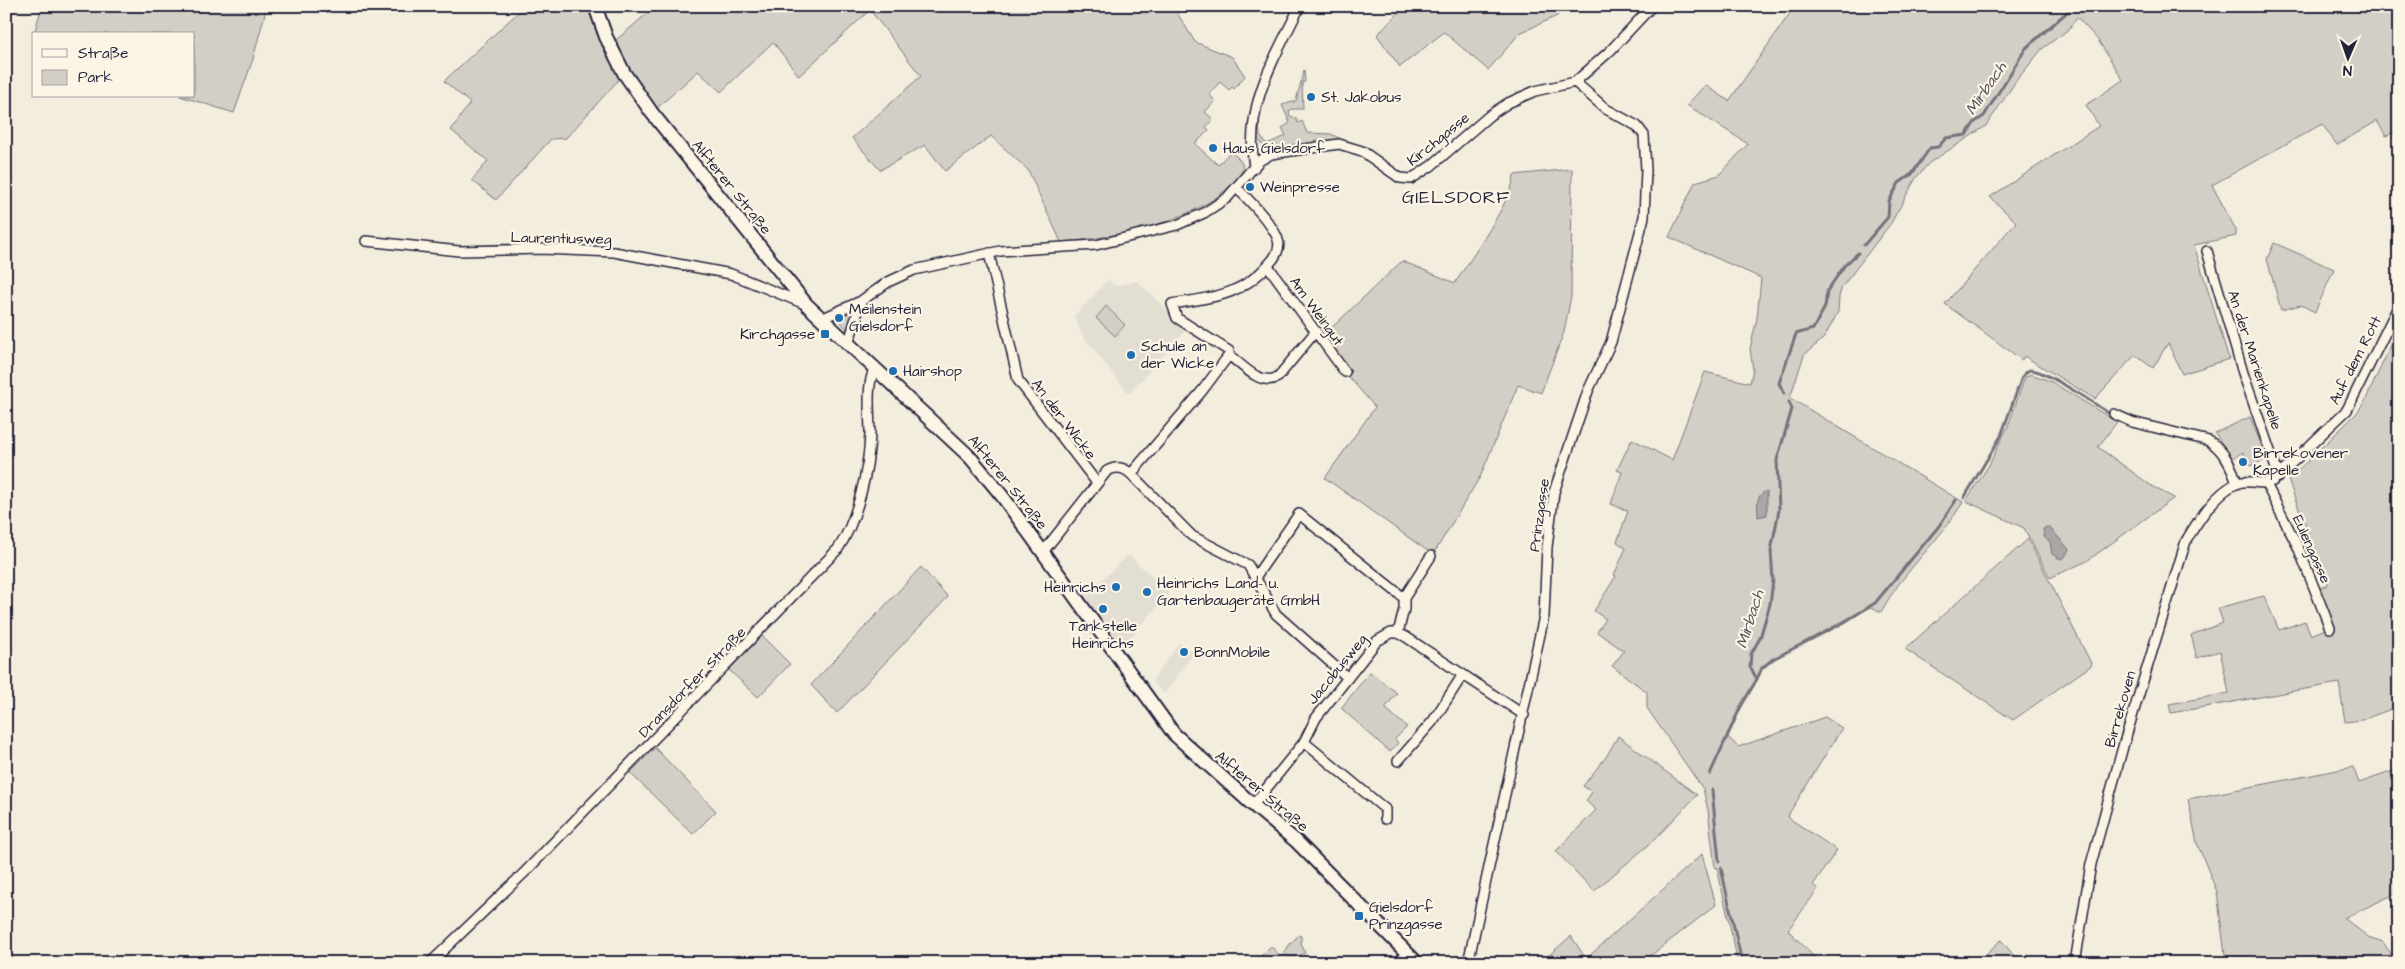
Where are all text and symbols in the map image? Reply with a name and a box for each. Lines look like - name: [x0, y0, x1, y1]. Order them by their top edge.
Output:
- legend: [32, 32, 195, 98]
- north arrow: [2322, 32, 2372, 82]
- text: Straße: [78, 43, 128, 64]
- water label: Mirbach: [1960, 57, 2012, 119]
- text: N: [2343, 60, 2352, 80]
- text: Park: [78, 67, 113, 88]
- place label: St. Jakobus: [1321, 87, 1402, 108]
- marker: St. Jakobus: [1305, 91, 1317, 103]
- street label: Kirchgasse: [1403, 108, 1475, 172]
- street label: Alfterer Straße: [687, 136, 776, 239]
- place label: Haus Gielsdorf: [1223, 138, 1325, 159]
- marker: Haus Gielsdorf: [1207, 142, 1219, 154]
- place label: Weinpresse: [1260, 177, 1340, 198]
- marker: Weinpresse: [1244, 181, 1256, 193]
- district label: GIELSDORF: [1402, 185, 1510, 210]
- street label: Laurentiusweg: [510, 227, 612, 251]
- street label: Am Weingut: [1284, 272, 1349, 351]
- street label: An der Marienkapelle: [2222, 288, 2287, 433]
- place label: Meilenstein Gielsdorf: [849, 299, 922, 337]
- marker: Meilenstein Gielsdorf: [833, 312, 845, 324]
- street label: Auf dem Rott: [2324, 312, 2387, 408]
- place label: Kirchgasse: [740, 324, 815, 346]
- marker: Kirchgasse: [819, 328, 831, 340]
- place label: Schule an der Wicke: [1141, 336, 1214, 374]
- marker: Schule an der Wicke: [1125, 349, 1137, 361]
- place label: Hairshop: [903, 361, 962, 382]
- marker: Hairshop: [887, 365, 899, 377]
- street label: An der Wicke: [1026, 374, 1101, 464]
- street label: Alfterer Straße: [963, 431, 1052, 534]
- place label: Birrekovener Kapelle: [2253, 443, 2348, 481]
- marker: Birrekovener Kapelle: [2237, 456, 2249, 468]
- street label: Prinzgasse: [1524, 477, 1556, 553]
- street label: Eulengasse: [2286, 512, 2336, 587]
- place label: Heinrichs Land- u. Gartenbaugeräte GmbH: [1157, 573, 1320, 612]
- place label: Heinrichs: [1044, 577, 1106, 598]
- marker: Heinrichs: [1110, 581, 1122, 593]
- marker: Heinrichs Land- u. Gartenbaugeräte GmbH: [1141, 586, 1153, 598]
- water label: Mirbach: [1731, 587, 1770, 651]
- marker: Tankstelle Heinrichs: [1097, 603, 1109, 615]
- place label: Tankstelle Heinrichs: [1069, 616, 1137, 654]
- street label: Dransdorfer Straße: [634, 622, 751, 742]
- street label: Jacobusweg: [1302, 629, 1373, 710]
- place label: BonnMobile: [1194, 642, 1270, 663]
- marker: BonnMobile: [1178, 646, 1190, 658]
- street label: Birrekoven: [2100, 668, 2142, 750]
- street label: Alfterer Straße: [1210, 746, 1313, 837]
- place label: Gielsdorf Prinzgasse: [1369, 897, 1443, 936]
- marker: Gielsdorf Prinzgasse: [1353, 910, 1365, 922]

